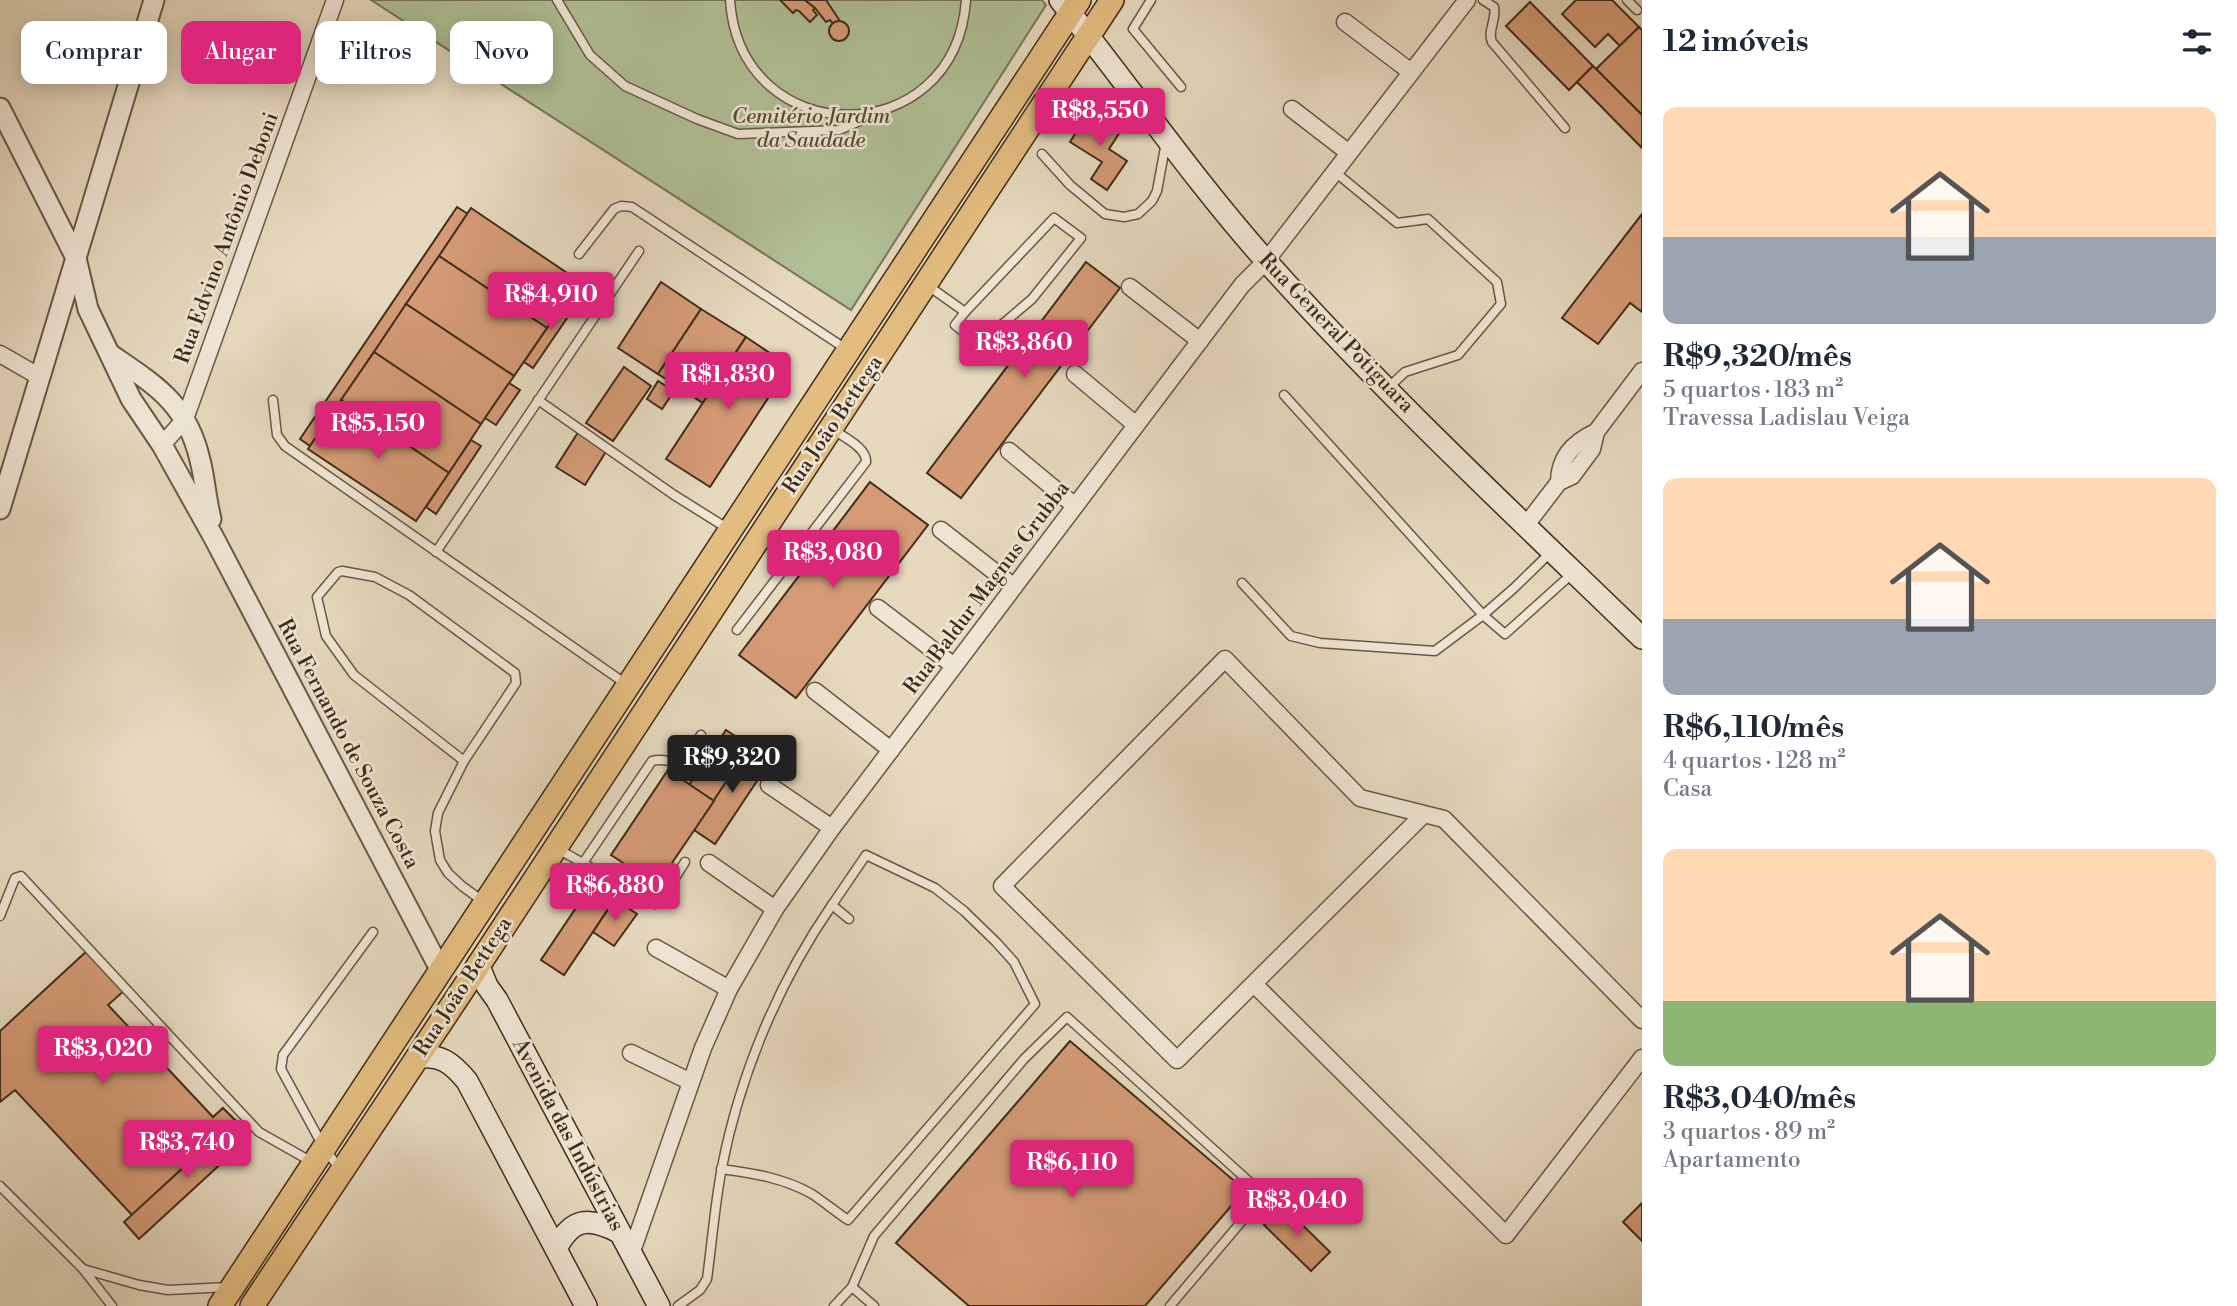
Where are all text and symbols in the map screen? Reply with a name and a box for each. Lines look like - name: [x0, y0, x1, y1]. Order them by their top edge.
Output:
- chip: Comprar: [21, 21, 167, 84]
- chip: Alugar: [181, 21, 301, 84]
- chip: Filtros: [315, 21, 436, 84]
- chip: Novo: [450, 21, 553, 84]
- text: 12 imóveis: [1663, 23, 1809, 61]
- icon: filters: [2178, 23, 2216, 61]
- pin: R$8,550: [1035, 88, 1165, 148]
- text: R$8,550: [1051, 97, 1149, 125]
- park label: Cemitério Jardim da Saudade: [732, 104, 891, 154]
- street label: Rua Edvino Antônio Deboni: [169, 109, 285, 367]
- icon: home: [1877, 153, 2003, 279]
- street label: Rua General Potiguara: [1253, 247, 1420, 419]
- pin: R$4,910: [486, 272, 616, 332]
- text: R$4,910: [504, 281, 598, 309]
- pin: R$3,860: [959, 320, 1089, 380]
- text: R$3,860: [975, 329, 1073, 357]
- text: R$9,320/mês: [1663, 338, 1852, 376]
- street label: Rua João Bettega: [777, 351, 889, 499]
- pin: R$1,830: [663, 352, 793, 412]
- text: R$1,830: [681, 361, 775, 389]
- text: 5 quartos · 183 m²: [1663, 376, 1843, 404]
- pin: R$5,150: [313, 402, 443, 461]
- text: Travessa Ladislau Veiga: [1663, 404, 1910, 432]
- text: R$5,150: [331, 410, 425, 438]
- street label: Rua Baldur Magnus Grubba: [898, 476, 1076, 700]
- icon: home: [1877, 524, 2003, 650]
- pin: R$3,080: [768, 530, 898, 590]
- text: R$3,080: [783, 539, 883, 567]
- street label: Rua Fernando de Souza Costa: [271, 615, 425, 874]
- text: R$6,110/mês: [1663, 709, 1844, 747]
- pin: R$9,320: [667, 736, 797, 795]
- text: R$9,320: [683, 744, 781, 772]
- text: 4 quartos · 128 m²: [1663, 747, 1846, 775]
- text: Casa: [1663, 775, 1712, 803]
- pin: R$6,880: [550, 864, 680, 923]
- text: R$6,880: [566, 872, 664, 900]
- icon: home: [1877, 895, 2003, 1021]
- street label: Rua João Bettega: [408, 912, 518, 1062]
- pin: R$3,020: [38, 1026, 168, 1086]
- street label: Avenida das Indústrias: [506, 1034, 630, 1236]
- text: R$3,020: [53, 1035, 153, 1063]
- text: R$3,040/mês: [1663, 1080, 1856, 1118]
- text: 3 quartos · 89 m²: [1663, 1118, 1835, 1146]
- pin: R$3,740: [122, 1120, 252, 1180]
- text: R$3,740: [139, 1129, 235, 1157]
- pin: R$6,110: [1007, 1140, 1137, 1200]
- text: Apartamento: [1663, 1146, 1801, 1174]
- text: R$6,110: [1026, 1149, 1118, 1177]
- pin: R$3,040: [1232, 1178, 1362, 1238]
- text: R$3,040: [1247, 1187, 1347, 1215]

